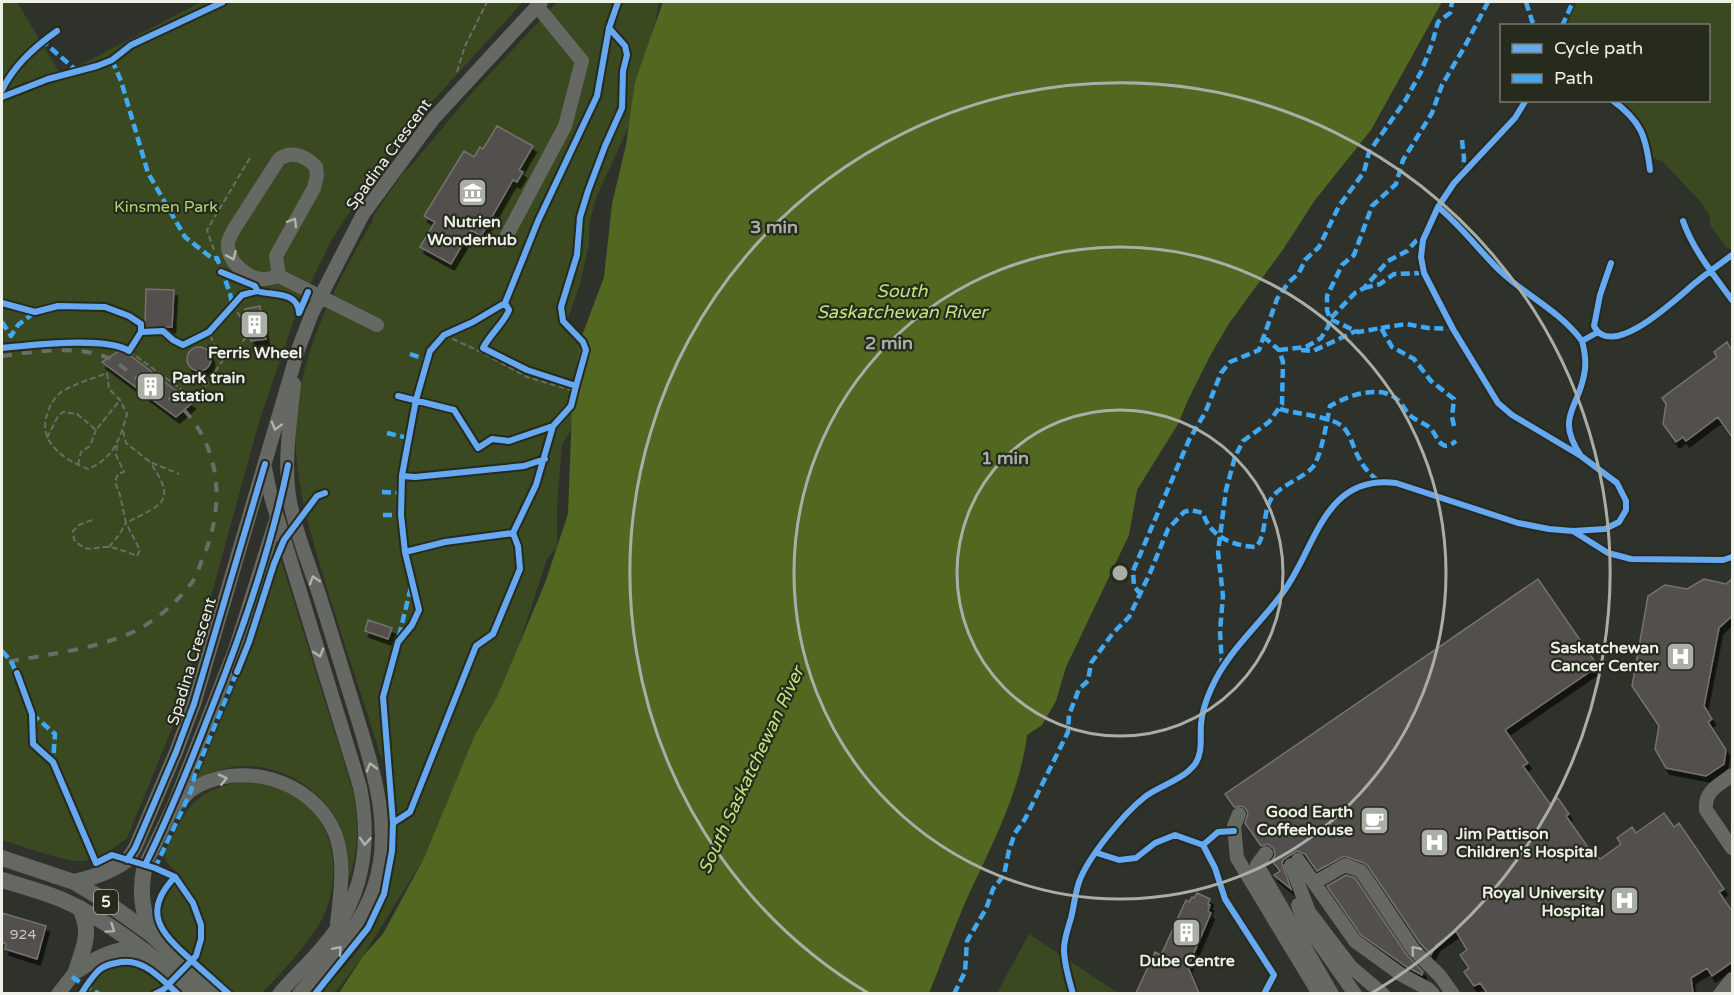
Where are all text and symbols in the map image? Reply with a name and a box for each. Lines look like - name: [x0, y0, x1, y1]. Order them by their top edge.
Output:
- legend: [1500, 24, 1710, 102]
- text: Cycle path: [1554, 37, 1643, 59]
- text: Path: [1554, 67, 1593, 89]
- street label: Spadina Crescent: [342, 95, 436, 214]
- museum icon: Nutrien Wonderhub: [456, 177, 488, 209]
- park label: Kinsmen Park: [114, 197, 218, 217]
- place label: Nutrien Wonderhub: [427, 212, 517, 250]
- text: 3 min: [750, 216, 798, 238]
- one-way arrow: [286, 218, 298, 228]
- one-way arrow: [225, 249, 237, 260]
- water label: South Saskatchewan River: [817, 280, 989, 323]
- building icon: Ferris Wheel: [239, 308, 271, 340]
- text: 2 min: [865, 332, 913, 354]
- place label: Ferris Wheel: [208, 343, 302, 363]
- place label: Park train station: [172, 368, 245, 406]
- building icon: Park train station: [135, 370, 167, 402]
- one-way arrow: [271, 420, 283, 431]
- text: 1 min: [981, 447, 1029, 469]
- centre of rings: [1110, 563, 1130, 583]
- one-way arrow: [309, 575, 322, 586]
- street label: Spadina Crescent: [163, 595, 221, 728]
- place label: Saskatchewan Cancer Center: [1551, 638, 1660, 676]
- hospital icon: Saskatchewan Cancer Center: [1664, 640, 1696, 672]
- one-way arrow: [312, 647, 324, 658]
- water label: South Saskatchewan River: [693, 661, 810, 877]
- one-way arrow: [366, 762, 378, 773]
- one-way arrow: [218, 773, 228, 786]
- place label: Good Earth Coffeehouse: [1257, 802, 1353, 840]
- cafe icon: Good Earth Coffeehouse: [1358, 804, 1390, 836]
- place label: Jim Pattison Children's Hospital: [1455, 824, 1597, 862]
- hospital icon: Jim Pattison Children's Hospital: [1419, 826, 1451, 858]
- one-way arrow: [359, 837, 372, 846]
- place label: Royal University Hospital: [1482, 883, 1604, 921]
- hospital icon: Royal University Hospital: [1609, 885, 1641, 917]
- road number: 5: [94, 890, 118, 914]
- building icon: Dube Centre: [1171, 916, 1203, 948]
- one-way arrow: [105, 922, 116, 933]
- house number: 924: [10, 926, 36, 943]
- one-way arrow: [1411, 945, 1422, 956]
- one-way arrow: [331, 946, 342, 956]
- place label: Dube Centre: [1139, 951, 1235, 971]

